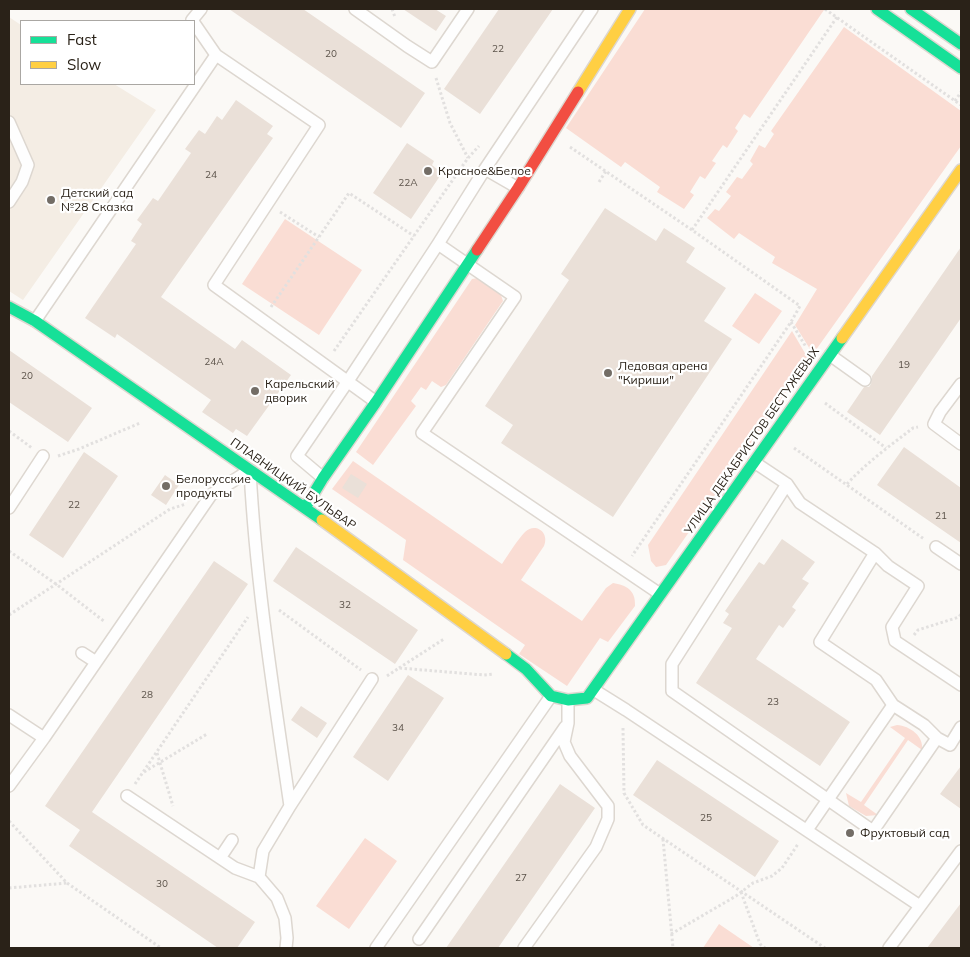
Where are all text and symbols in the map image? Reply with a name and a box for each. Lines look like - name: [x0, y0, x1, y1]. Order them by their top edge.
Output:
- legend: [20, 20, 195, 85]
- text: Fast: [67, 30, 97, 49]
- house number: 22: [492, 43, 504, 55]
- house number: 20: [325, 48, 337, 60]
- text: Slow: [67, 55, 101, 74]
- place label: Красное&Белое: [438, 164, 531, 178]
- marker: Красное&Белое: [422, 165, 434, 177]
- house number: 24: [205, 169, 217, 181]
- house number: 22А: [398, 177, 418, 189]
- place label: Детский сад №28 Сказка: [61, 186, 133, 214]
- marker: Детский сад №28 Сказка: [45, 194, 57, 206]
- street label: УЛИЦА ДЕКАБРИСТОВ БЕСТУЖЕВЫХ: [682, 345, 822, 537]
- house number: 24А: [204, 356, 224, 368]
- place label: Ледовая арена "Кириши": [618, 359, 708, 387]
- house number: 19: [898, 359, 910, 371]
- marker: Ледовая арена "Кириши": [602, 367, 614, 379]
- house number: 20: [21, 370, 33, 382]
- place label: Карельский дворик: [265, 377, 335, 405]
- marker: Карельский дворик: [249, 385, 261, 397]
- street label: ПЛАВНИЦКИЙ БУЛЬВАР: [227, 435, 359, 533]
- place label: Белорусские продукты: [176, 472, 251, 500]
- marker: Белорусские продукты: [160, 480, 172, 492]
- house number: 22: [68, 499, 80, 511]
- house number: 21: [935, 510, 947, 522]
- house number: 32: [339, 599, 351, 611]
- house number: 28: [141, 689, 153, 701]
- house number: 23: [767, 696, 779, 708]
- house number: 34: [392, 722, 404, 734]
- house number: 25: [700, 812, 712, 824]
- place label: Фруктовый сад: [860, 826, 950, 840]
- marker: Фруктовый сад: [844, 827, 856, 839]
- house number: 27: [515, 872, 527, 884]
- house number: 30: [156, 878, 168, 890]

